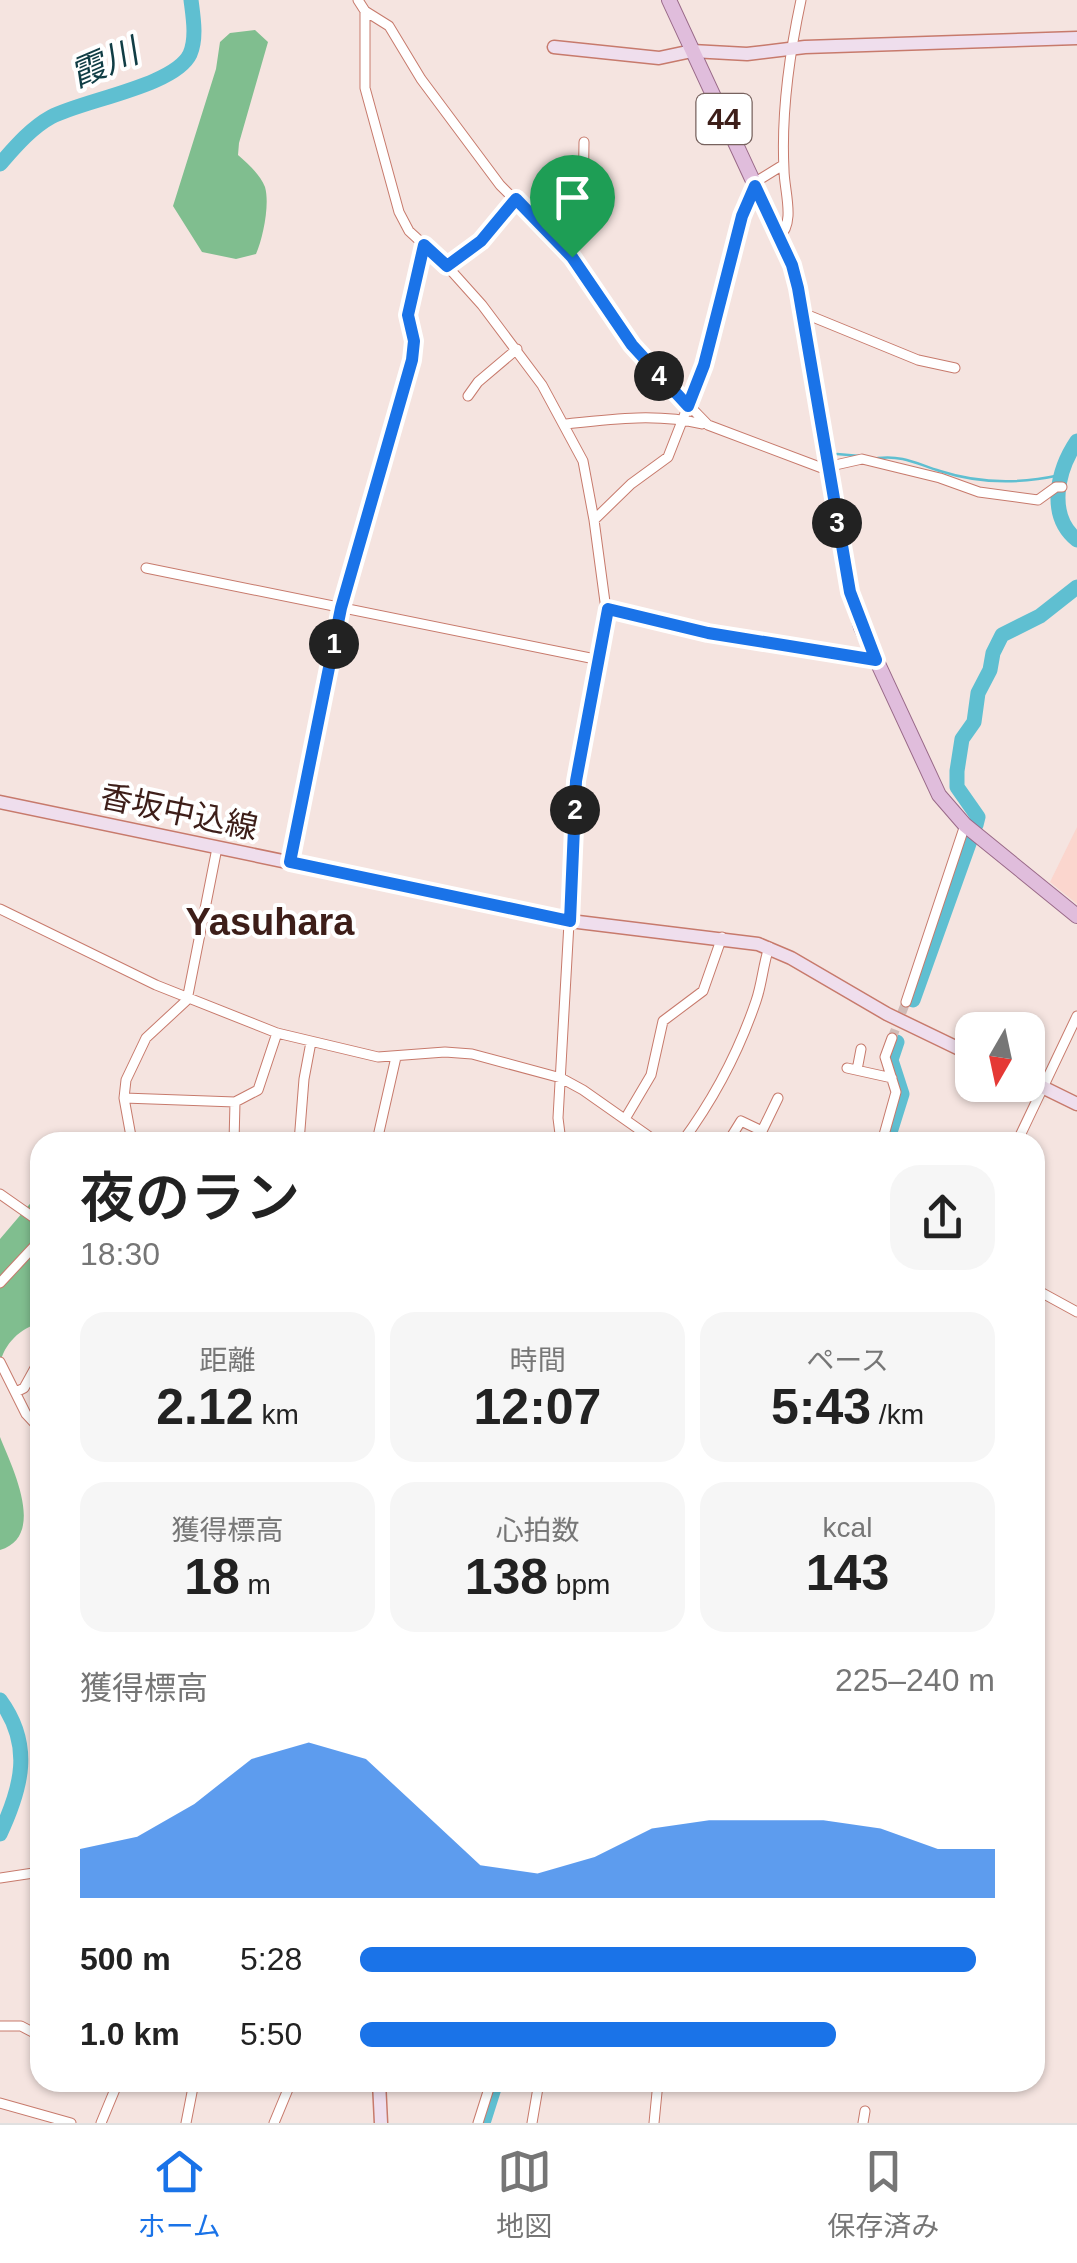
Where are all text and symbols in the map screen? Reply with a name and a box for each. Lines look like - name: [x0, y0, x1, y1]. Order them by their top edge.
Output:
- water label: 霞川: [64, 29, 147, 94]
- road number: 44: [696, 94, 752, 144]
- pin: [530, 155, 615, 258]
- icon: arrive: [545, 170, 600, 225]
- pin: 4: [634, 351, 684, 401]
- text: 4: [651, 360, 667, 391]
- pin: 3: [812, 498, 862, 548]
- text: 3: [829, 507, 845, 538]
- pin: 1: [309, 619, 359, 669]
- text: 1: [326, 628, 342, 659]
- street label: 香坂中込線: [97, 778, 261, 846]
- pin: 2: [550, 785, 600, 835]
- text: 2: [567, 794, 583, 825]
- district label: Yasuhara: [186, 901, 355, 943]
- north arrow: [955, 1012, 1045, 1102]
- map controls: [955, 1012, 1045, 1102]
- button: share: [890, 1165, 995, 1270]
- text: 夜のラン: [80, 1167, 300, 1229]
- text: 18:30: [80, 1236, 160, 1272]
- text: 距離: [199, 1345, 256, 1376]
- text: 時間: [509, 1345, 566, 1376]
- text: ペース: [806, 1345, 889, 1376]
- text: 2.12: [156, 1379, 254, 1435]
- text: 12:07: [474, 1379, 601, 1435]
- text: 5:43: [771, 1379, 871, 1435]
- text: km: [254, 1399, 299, 1430]
- text: /km: [871, 1399, 924, 1430]
- text: kcal: [823, 1512, 872, 1543]
- text: 獲得標高: [171, 1515, 284, 1546]
- text: 心拍数: [495, 1515, 580, 1546]
- text: 143: [806, 1545, 889, 1601]
- text: 18: [184, 1549, 240, 1605]
- text: 138: [465, 1549, 548, 1605]
- text: m: [240, 1569, 271, 1600]
- text: bpm: [548, 1569, 610, 1600]
- text: 225–240 m: [835, 1662, 995, 1698]
- text: 獲得標高: [80, 1670, 208, 1706]
- text: 500 m: [80, 1941, 171, 1977]
- text: 5:28: [240, 1941, 302, 1977]
- text: 1.0 km: [80, 2016, 180, 2052]
- text: 5:50: [240, 2016, 302, 2052]
- tab: ホーム: [138, 2144, 221, 2244]
- tab: 地図: [496, 2144, 552, 2244]
- tab: 保存済み: [827, 2144, 939, 2244]

